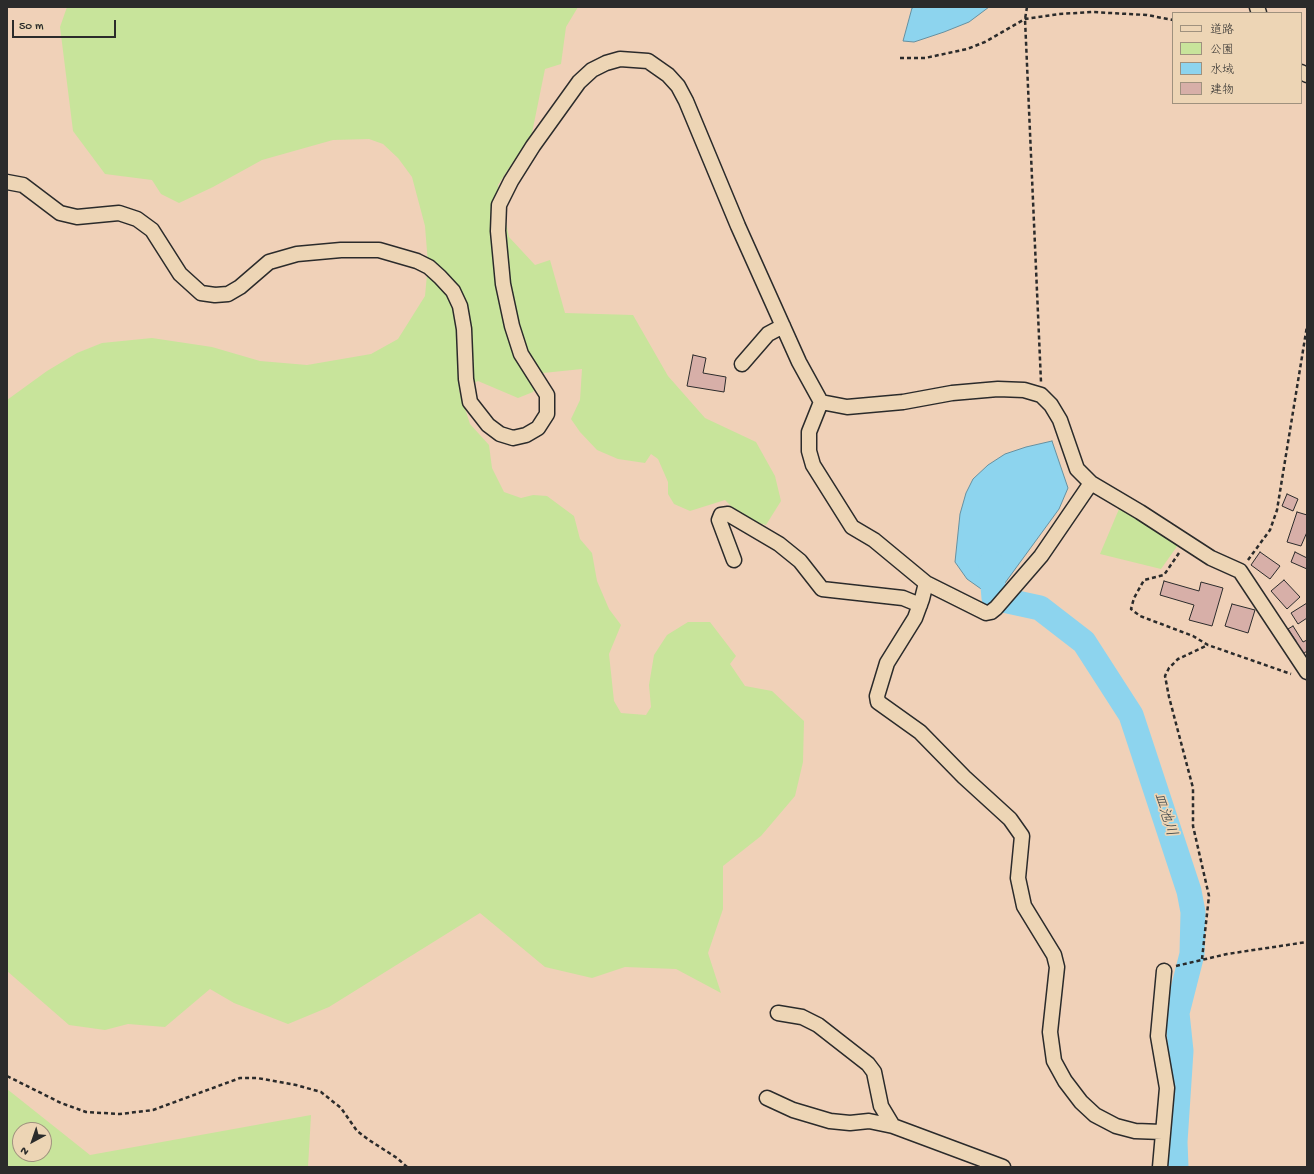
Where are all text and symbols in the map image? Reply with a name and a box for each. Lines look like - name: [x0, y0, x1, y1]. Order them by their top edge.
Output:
- scale bar: [14, 12, 118, 38]
- legend: [1172, 12, 1302, 104]
- text: 50 m: [19, 20, 44, 34]
- text: 道路: [1210, 24, 1234, 38]
- text: 公園: [1210, 44, 1234, 58]
- text: 水域: [1210, 64, 1234, 78]
- text: 建物: [1210, 84, 1234, 98]
- water label: 皿池川: [1148, 791, 1180, 839]
- north arrow: [12, 1122, 52, 1162]
- text: N: [18, 1144, 32, 1157]

